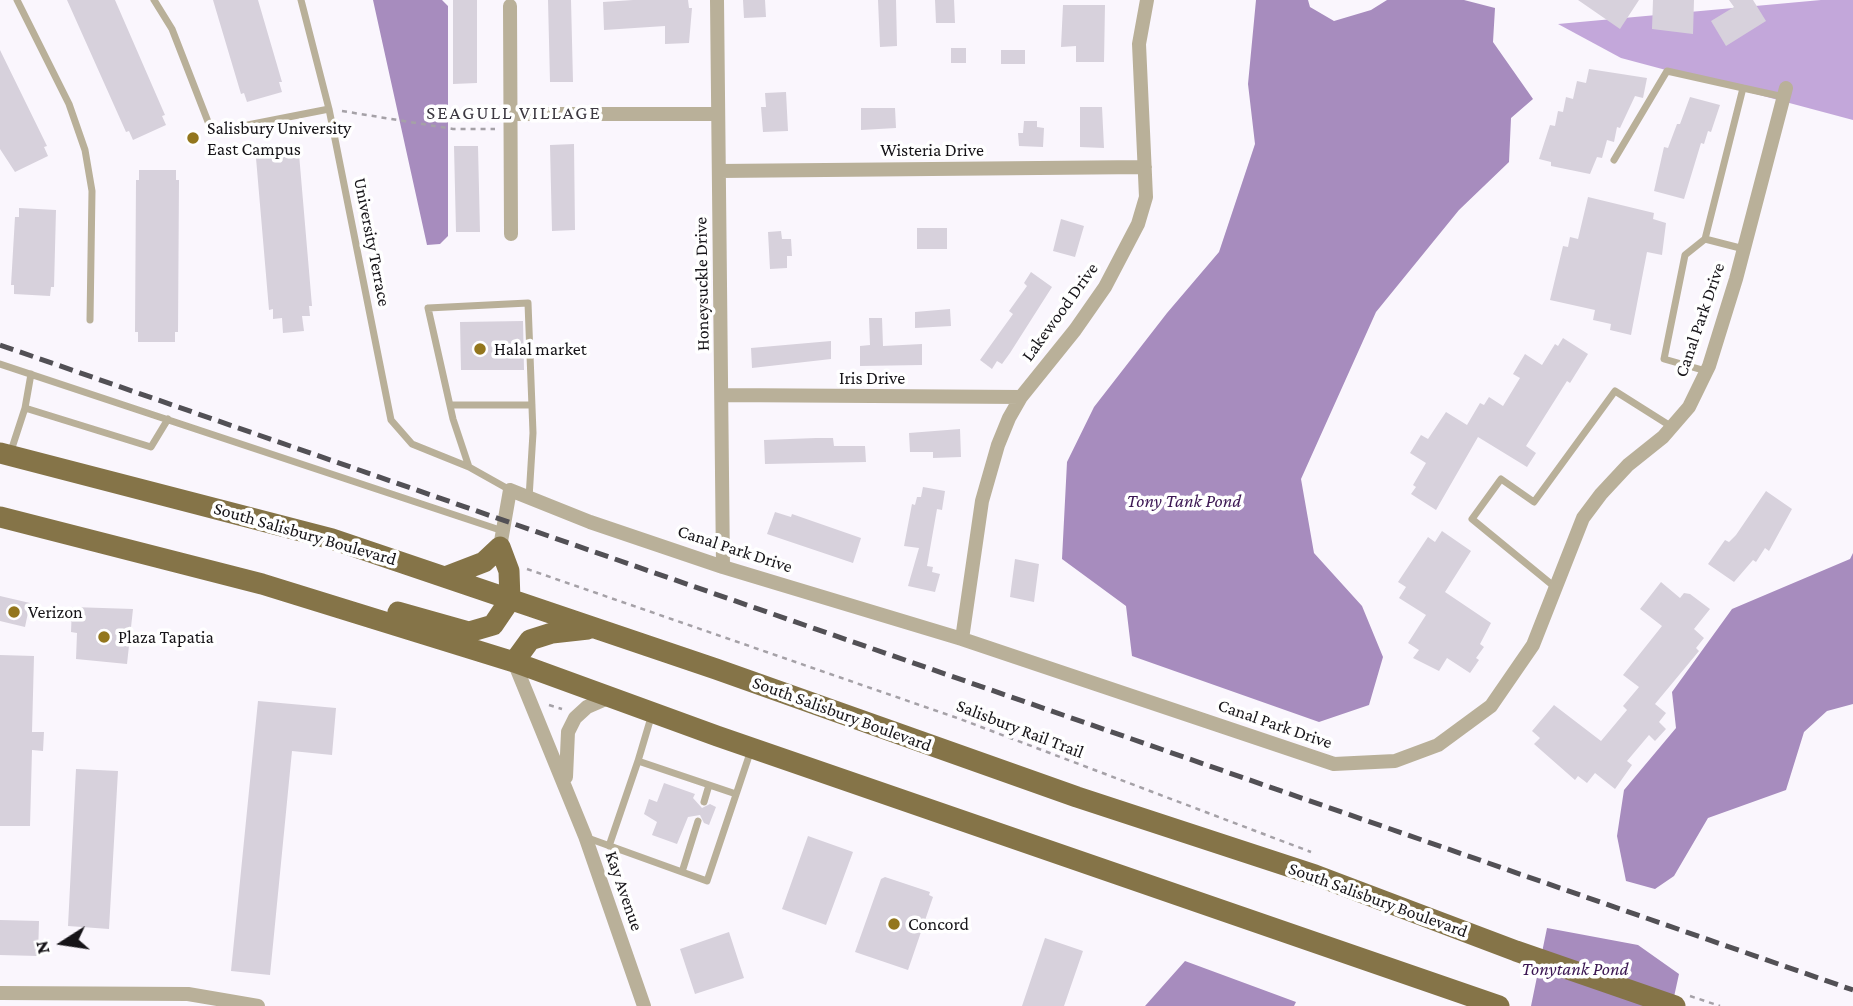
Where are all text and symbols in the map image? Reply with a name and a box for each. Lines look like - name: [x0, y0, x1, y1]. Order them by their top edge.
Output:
- district label: SEAGULL VILLAGE: [428, 102, 600, 124]
- place label: Salisbury University East Campus: [207, 117, 351, 160]
- marker: Salisbury University East Campus: [185, 130, 201, 146]
- street label: Wisteria Drive: [880, 139, 984, 161]
- street label: University Terrace: [349, 176, 395, 308]
- street label: Honeysuckle Drive: [690, 217, 714, 351]
- street label: Lakewood Drive: [1017, 258, 1103, 366]
- street label: Canal Park Drive: [1670, 260, 1730, 380]
- place label: Halal market: [494, 338, 587, 360]
- marker: Halal market: [472, 341, 488, 357]
- street label: Iris Drive: [839, 367, 905, 389]
- water label: Tony Tank Pond: [1127, 490, 1241, 512]
- street label: South Salisbury Boulevard: [211, 498, 399, 570]
- street label: Canal Park Drive: [675, 520, 795, 578]
- place label: Verizon: [28, 601, 83, 623]
- marker: Verizon: [6, 604, 22, 620]
- place label: Plaza Tapatia: [118, 626, 214, 648]
- marker: Plaza Tapatia: [96, 629, 112, 645]
- street label: South Salisbury Boulevard: [750, 672, 934, 756]
- street label: Canal Park Drive: [1215, 694, 1335, 754]
- street label: Salisbury Rail Trail: [953, 695, 1087, 763]
- street label: Kay Avenue: [600, 848, 648, 934]
- street label: South Salisbury Boulevard: [1286, 858, 1470, 942]
- north arrow: [28, 908, 98, 978]
- place label: Concord: [908, 913, 969, 935]
- marker: Concord: [886, 916, 902, 932]
- text: N: [30, 939, 54, 956]
- water label: Tonytank Pond: [1521, 958, 1629, 980]

